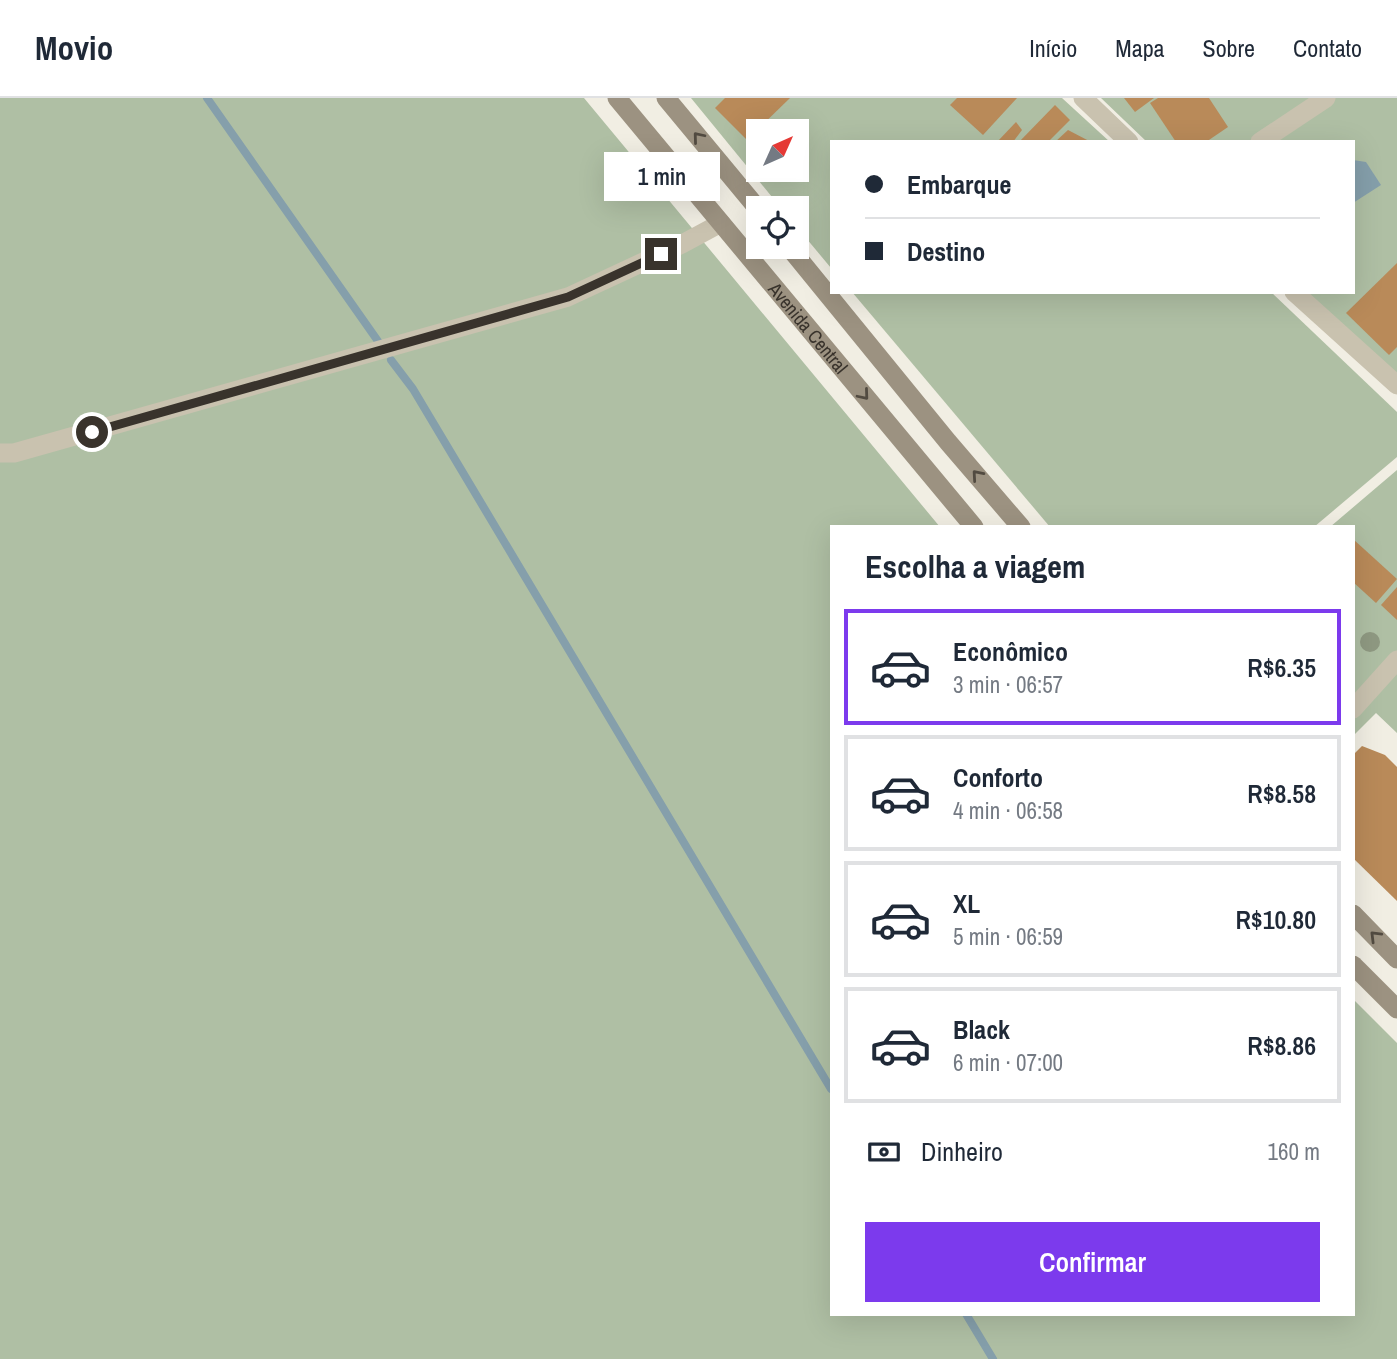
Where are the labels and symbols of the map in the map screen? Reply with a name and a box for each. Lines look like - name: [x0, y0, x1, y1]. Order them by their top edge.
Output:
- north arrow: [746, 119, 808, 182]
- one-way arrow: [694, 133, 707, 145]
- callout: 1 min: [603, 152, 719, 202]
- route end: [645, 238, 677, 270]
- street label: Avenida Central: [762, 276, 854, 379]
- one-way arrow: [856, 387, 869, 400]
- route start: [76, 416, 108, 448]
- one-way arrow: [973, 470, 985, 483]
- one-way arrow: [1370, 932, 1383, 945]

